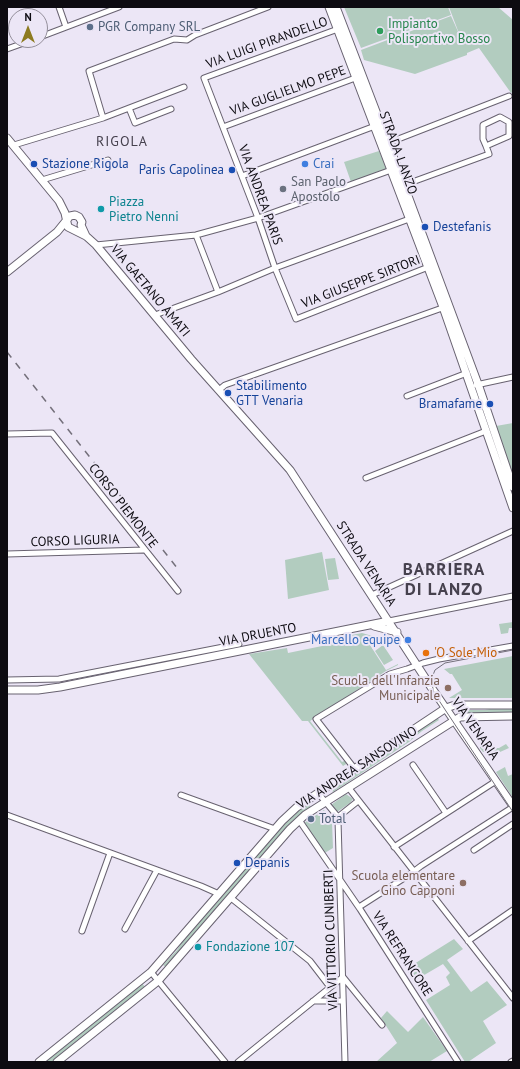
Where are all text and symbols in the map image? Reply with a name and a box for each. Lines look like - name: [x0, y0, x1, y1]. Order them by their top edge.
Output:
- north arrow: [8, 8, 48, 48]
- text: N: [24, 10, 32, 24]
- street label: VIA LUIGI PIRANDELLO: [204, 14, 330, 72]
- place label: Impianto Polisportivo Bosso: [388, 16, 490, 47]
- place label: PGR Company SRL: [98, 19, 200, 35]
- marker: PGR Company SRL: [85, 22, 95, 32]
- marker: Impianto Polisportivo Bosso: [375, 26, 385, 36]
- street label: VIA GUGLIELMO PEPE: [228, 63, 348, 119]
- street label: STRADA LANZO: [376, 109, 420, 197]
- district label: RIGOLA: [96, 134, 148, 150]
- street label: VIA ANDREA PARIS: [235, 143, 285, 247]
- place label: Stazione Rigola: [42, 156, 129, 172]
- place label: Crai: [313, 156, 335, 172]
- marker: Stazione Rigola: [29, 159, 39, 169]
- marker: Crai: [300, 159, 310, 169]
- place label: Paris Capolinea: [139, 162, 224, 178]
- marker: Paris Capolinea: [227, 165, 237, 175]
- place label: San Paolo Apostolo: [291, 174, 346, 205]
- marker: San Paolo Apostolo: [278, 184, 288, 194]
- place label: Piazza Pietro Nenni: [109, 194, 179, 225]
- marker: Piazza Pietro Nenni: [96, 204, 106, 214]
- place label: Destefanis: [433, 219, 491, 235]
- marker: Destefanis: [420, 222, 430, 232]
- street label: VIA GAETANO AMATI: [107, 242, 193, 340]
- street label: VIA GIUSEPPE SIRTORI: [299, 252, 423, 312]
- place label: Stabilimento GTT Venaria: [236, 378, 307, 409]
- marker: Stabilimento GTT Venaria: [223, 388, 233, 398]
- place label: Bramafame: [419, 396, 482, 412]
- marker: Bramafame: [485, 399, 495, 409]
- street label: CORSO PIEMONTE: [85, 461, 161, 551]
- street label: STRADA VENARIA: [333, 519, 399, 609]
- street label: CORSO LIGURIA: [30, 532, 120, 550]
- district label: BARRIERA DI LANZO: [403, 560, 485, 600]
- street label: VIA DRUENTO: [218, 620, 298, 650]
- place label: Marcello equipe: [311, 632, 400, 648]
- marker: Marcello equipe: [403, 635, 413, 645]
- place label: 'O Sole Mio: [434, 645, 497, 661]
- marker: 'O Sole Mio: [421, 648, 431, 658]
- place label: Scuola dell'Infanzia Municipale: [331, 673, 440, 704]
- marker: Scuola dell'Infanzia Municipale: [443, 683, 453, 693]
- street label: VIA VENARIA: [448, 695, 502, 763]
- street label: VIA ANDREA SANSOVINO: [294, 723, 420, 813]
- place label: Total: [319, 811, 346, 827]
- marker: Total: [306, 814, 316, 824]
- place label: Depanis: [245, 855, 290, 871]
- marker: Depanis: [232, 858, 242, 868]
- place label: Scuola elementare Gino Capponi: [351, 868, 455, 899]
- street label: VIA VITTORIO CUNIBERTI: [321, 869, 341, 1011]
- marker: Scuola elementare Gino Capponi: [458, 878, 468, 888]
- street label: VIA REFRANCORE: [369, 909, 435, 999]
- place label: Fondazione 107: [206, 939, 295, 955]
- marker: Fondazione 107: [193, 942, 203, 952]

